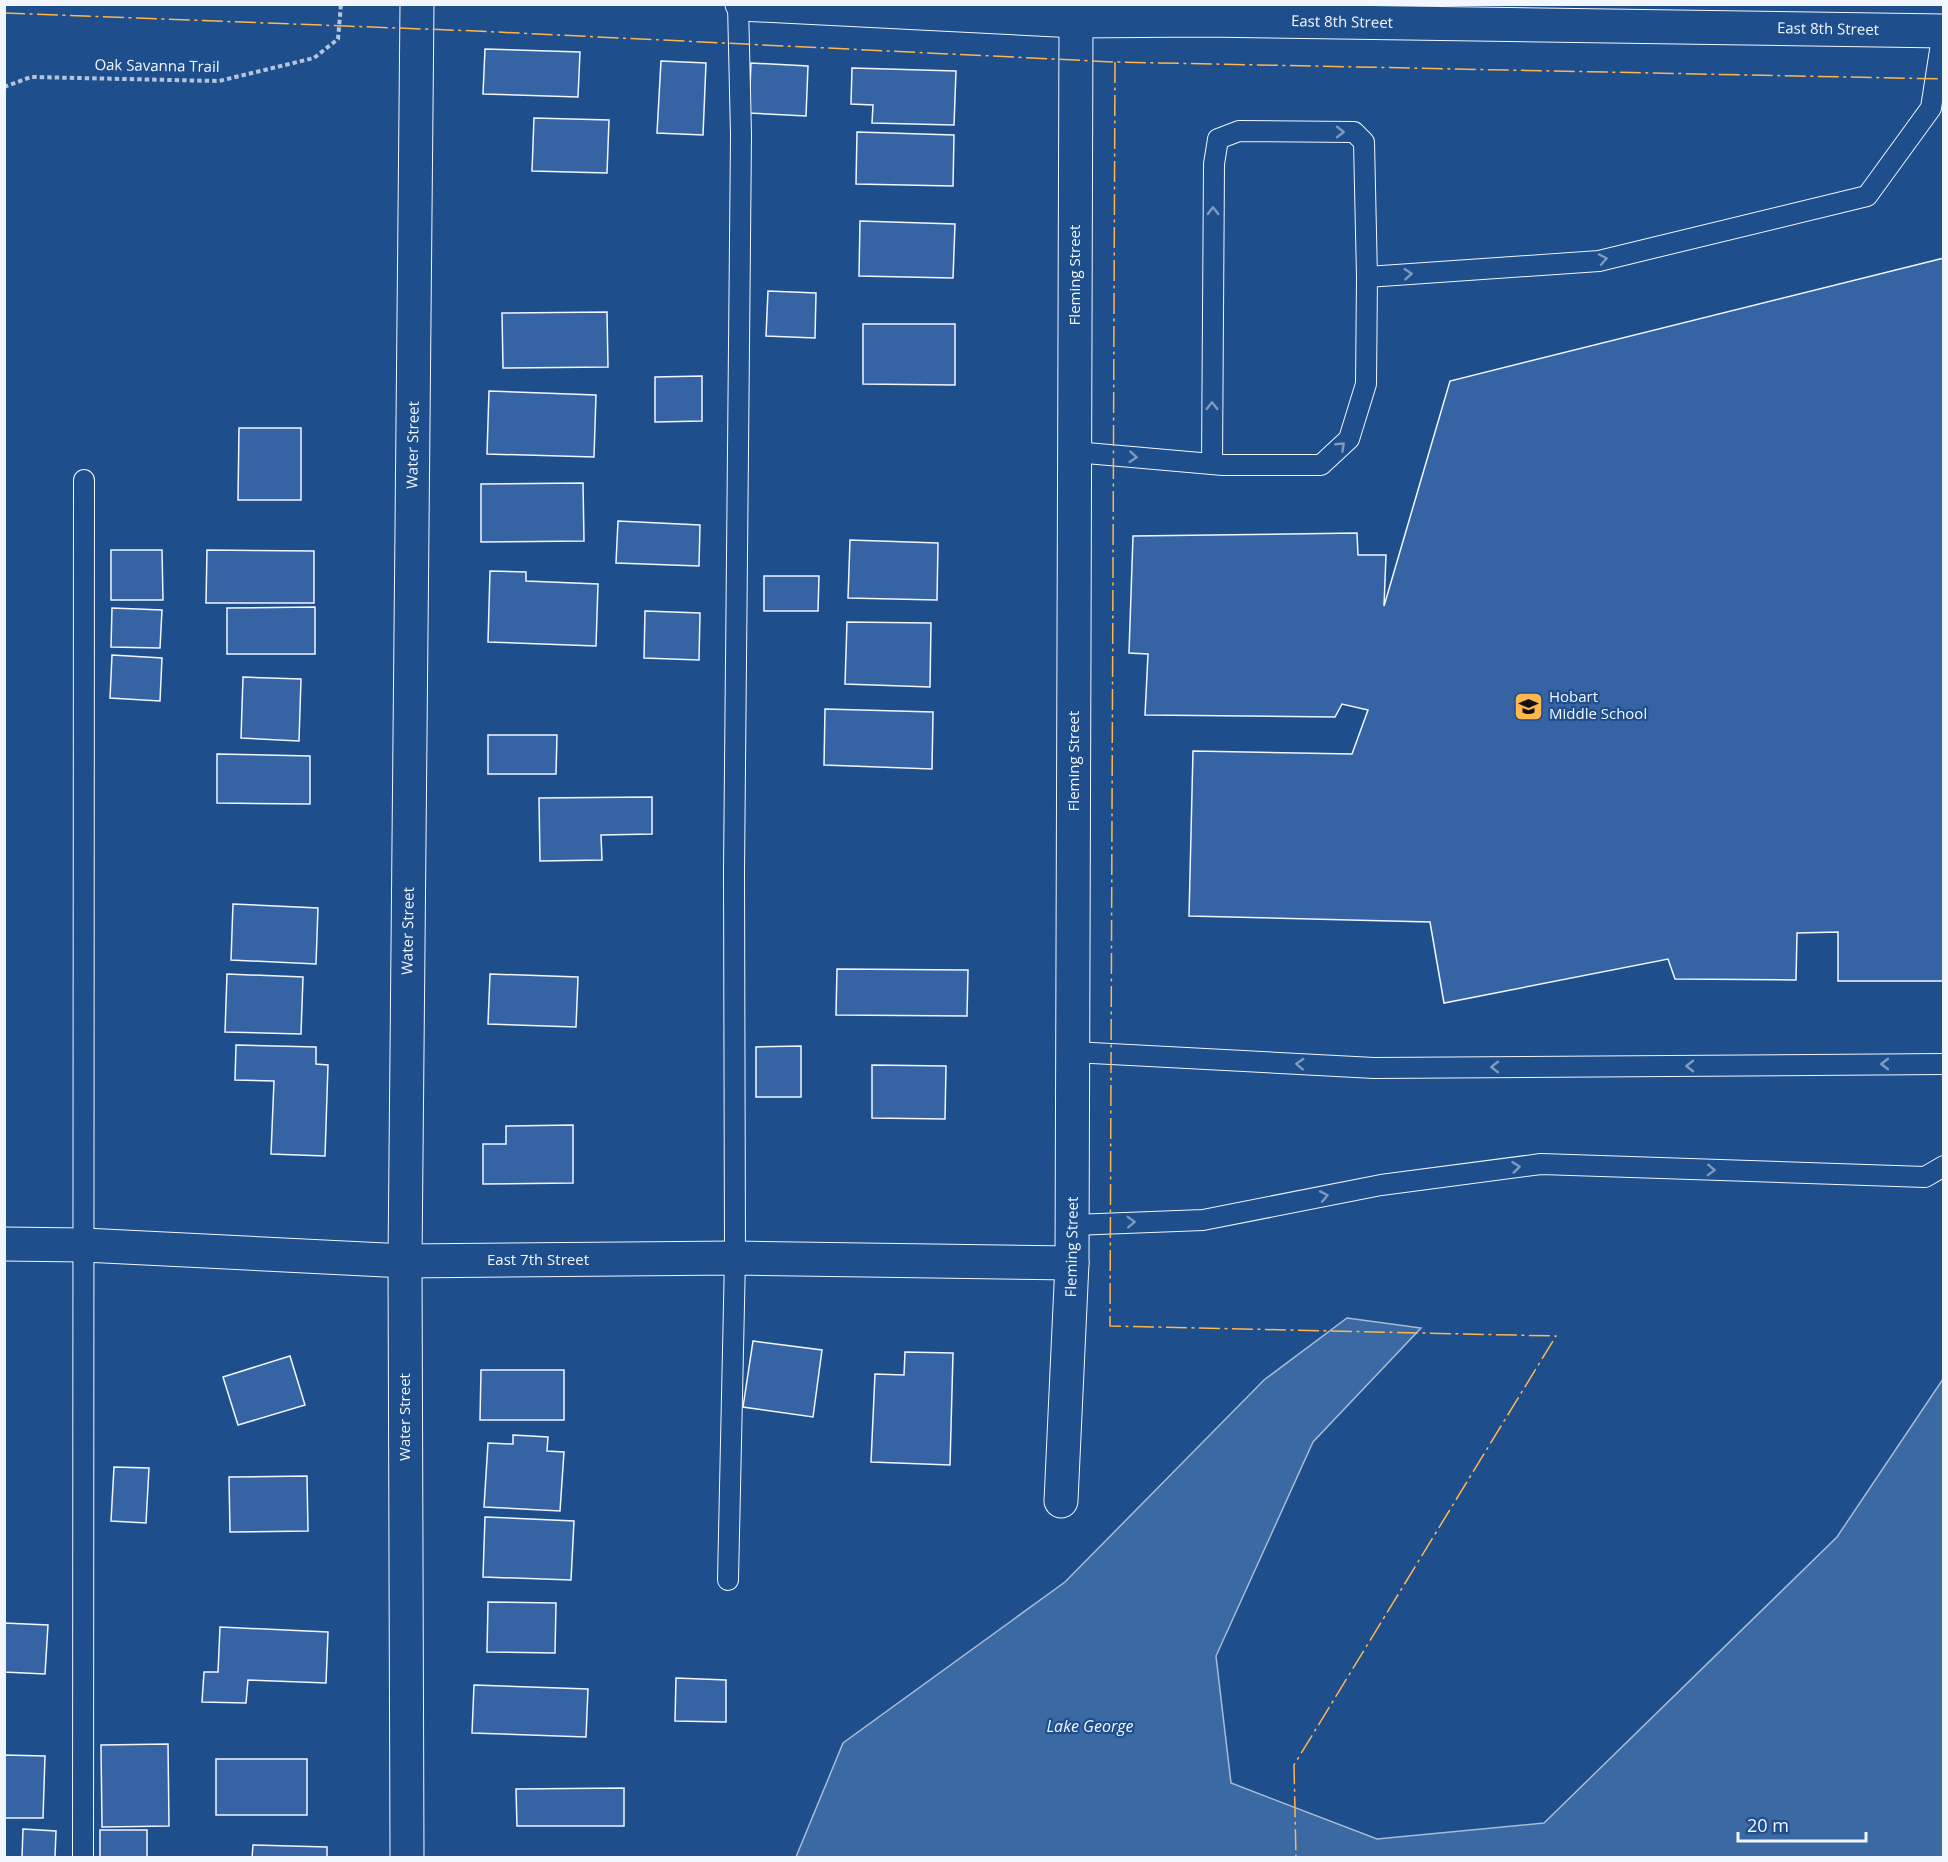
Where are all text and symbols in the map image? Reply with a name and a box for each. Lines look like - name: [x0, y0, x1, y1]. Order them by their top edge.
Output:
- street label: East 8th Street: [1291, 10, 1393, 32]
- street label: East 8th Street: [1777, 17, 1879, 39]
- street label: Oak Savanna Trail: [94, 54, 220, 76]
- one-way arrow: [1335, 126, 1344, 138]
- one-way arrow: [1207, 206, 1219, 215]
- street label: Fleming Street: [1064, 225, 1084, 325]
- one-way arrow: [1598, 254, 1607, 266]
- one-way arrow: [1404, 268, 1413, 281]
- street label: Water Street: [401, 401, 423, 489]
- one-way arrow: [1206, 401, 1218, 410]
- one-way arrow: [1335, 442, 1345, 453]
- one-way arrow: [1129, 450, 1138, 463]
- place label: Hobart Middle School: [1549, 686, 1647, 723]
- school or university icon: Hobart Middle School: [1512, 690, 1544, 722]
- street label: Fleming Street: [1063, 711, 1083, 811]
- street label: Water Street: [396, 887, 418, 975]
- one-way arrow: [1296, 1058, 1305, 1071]
- one-way arrow: [1881, 1058, 1890, 1070]
- one-way arrow: [1686, 1059, 1695, 1072]
- one-way arrow: [1491, 1061, 1500, 1073]
- one-way arrow: [1512, 1162, 1521, 1174]
- one-way arrow: [1707, 1164, 1716, 1176]
- one-way arrow: [1318, 1190, 1328, 1203]
- street label: Fleming Street: [1060, 1196, 1082, 1298]
- one-way arrow: [1127, 1216, 1136, 1229]
- street label: East 7th Street: [487, 1249, 589, 1269]
- street label: Water Street: [394, 1373, 414, 1461]
- water label: Lake George: [1046, 1715, 1134, 1737]
- scale bar: [1738, 1805, 1866, 1843]
- text: 20 m: [1747, 1813, 1789, 1837]

